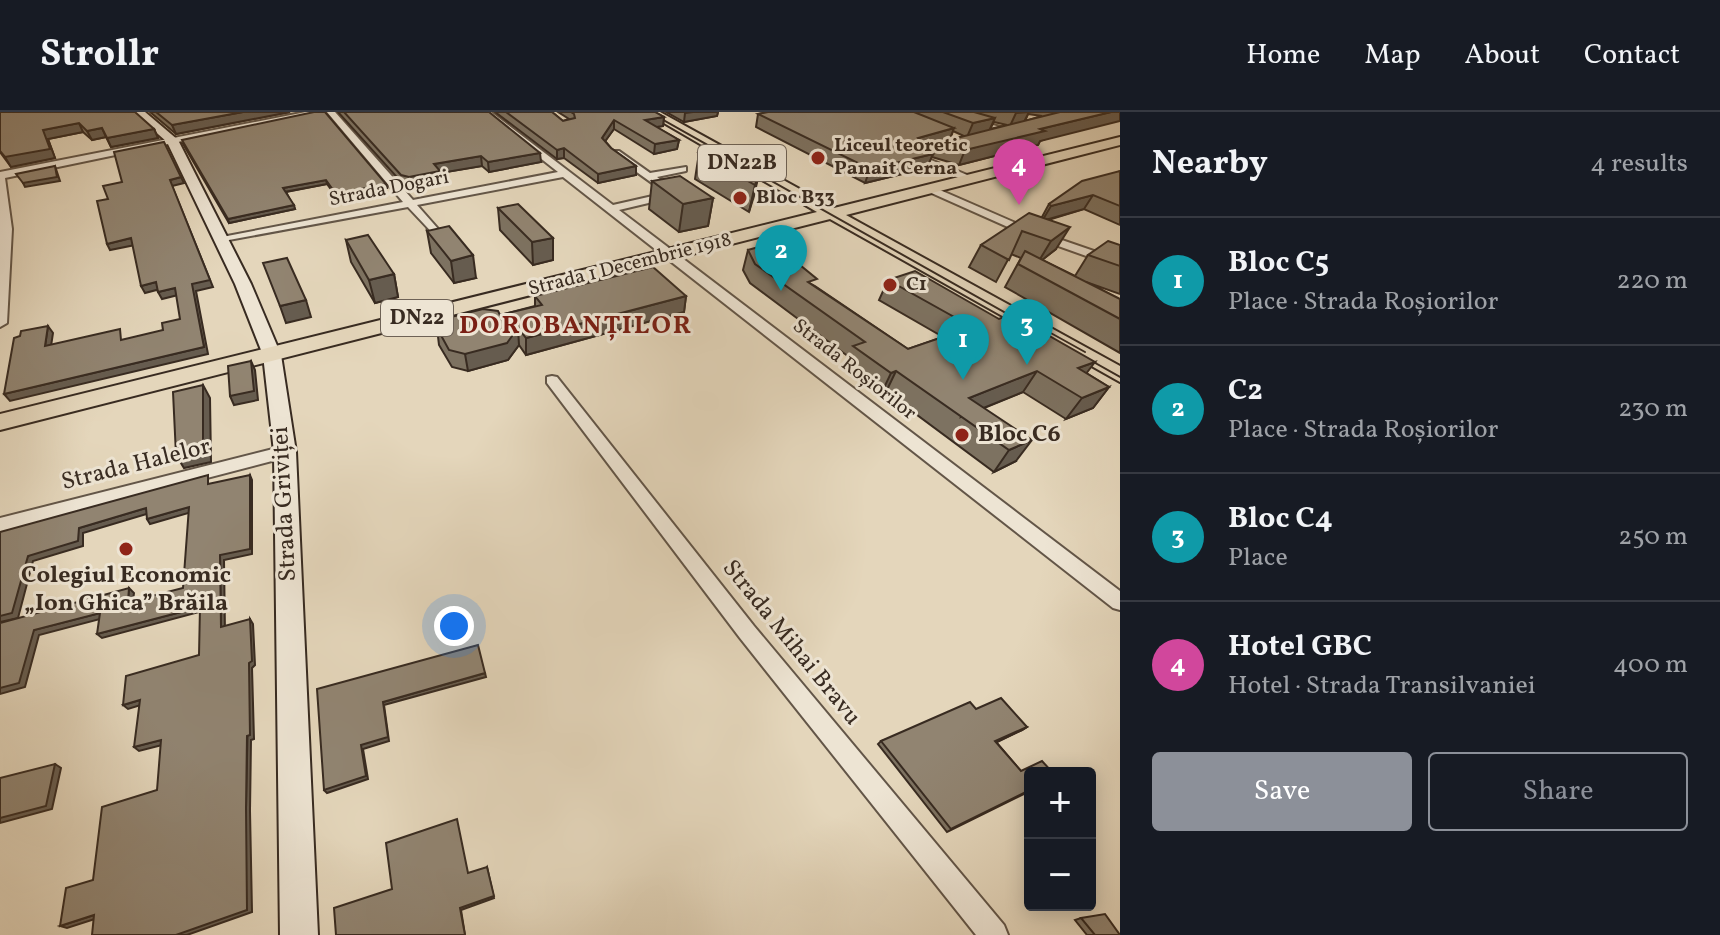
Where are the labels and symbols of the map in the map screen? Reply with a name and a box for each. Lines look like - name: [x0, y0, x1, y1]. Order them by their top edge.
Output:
- place label: Liceul teoretic Panait Cerna: [834, 132, 968, 183]
- pin: 4: [993, 139, 1045, 205]
- road number: DN22B: [698, 145, 786, 181]
- marker: Liceul teoretic Panait Cerna: [809, 149, 827, 167]
- street label: Strada Dogari: [327, 164, 451, 214]
- place label: Bloc B33: [756, 184, 835, 212]
- marker: Bloc B33: [731, 189, 749, 207]
- pin: 2: [755, 225, 807, 291]
- street label: Strada 1 Decembrie 1918: [525, 226, 735, 304]
- place label: C1: [906, 271, 927, 299]
- marker: C1: [881, 276, 899, 294]
- pin: 3: [1001, 299, 1053, 365]
- road number: DN22: [381, 300, 453, 336]
- district label: DOROBANȚILOR: [459, 308, 693, 344]
- street label: Strada Roșiorilor: [786, 313, 922, 427]
- pin: 1: [937, 314, 989, 380]
- place label: Bloc C6: [978, 418, 1061, 452]
- street label: Strada Griviței: [264, 425, 306, 583]
- marker: Bloc C6: [953, 426, 971, 444]
- street label: Strada Halelor: [58, 430, 214, 500]
- marker: Colegiul Economic „Ion Ghica” Brăila: [117, 540, 135, 558]
- street label: Strada Mihai Bravu: [714, 553, 868, 733]
- place label: Colegiul Economic „Ion Ghica” Brăila: [21, 559, 231, 621]
- your location: [434, 606, 474, 646]

